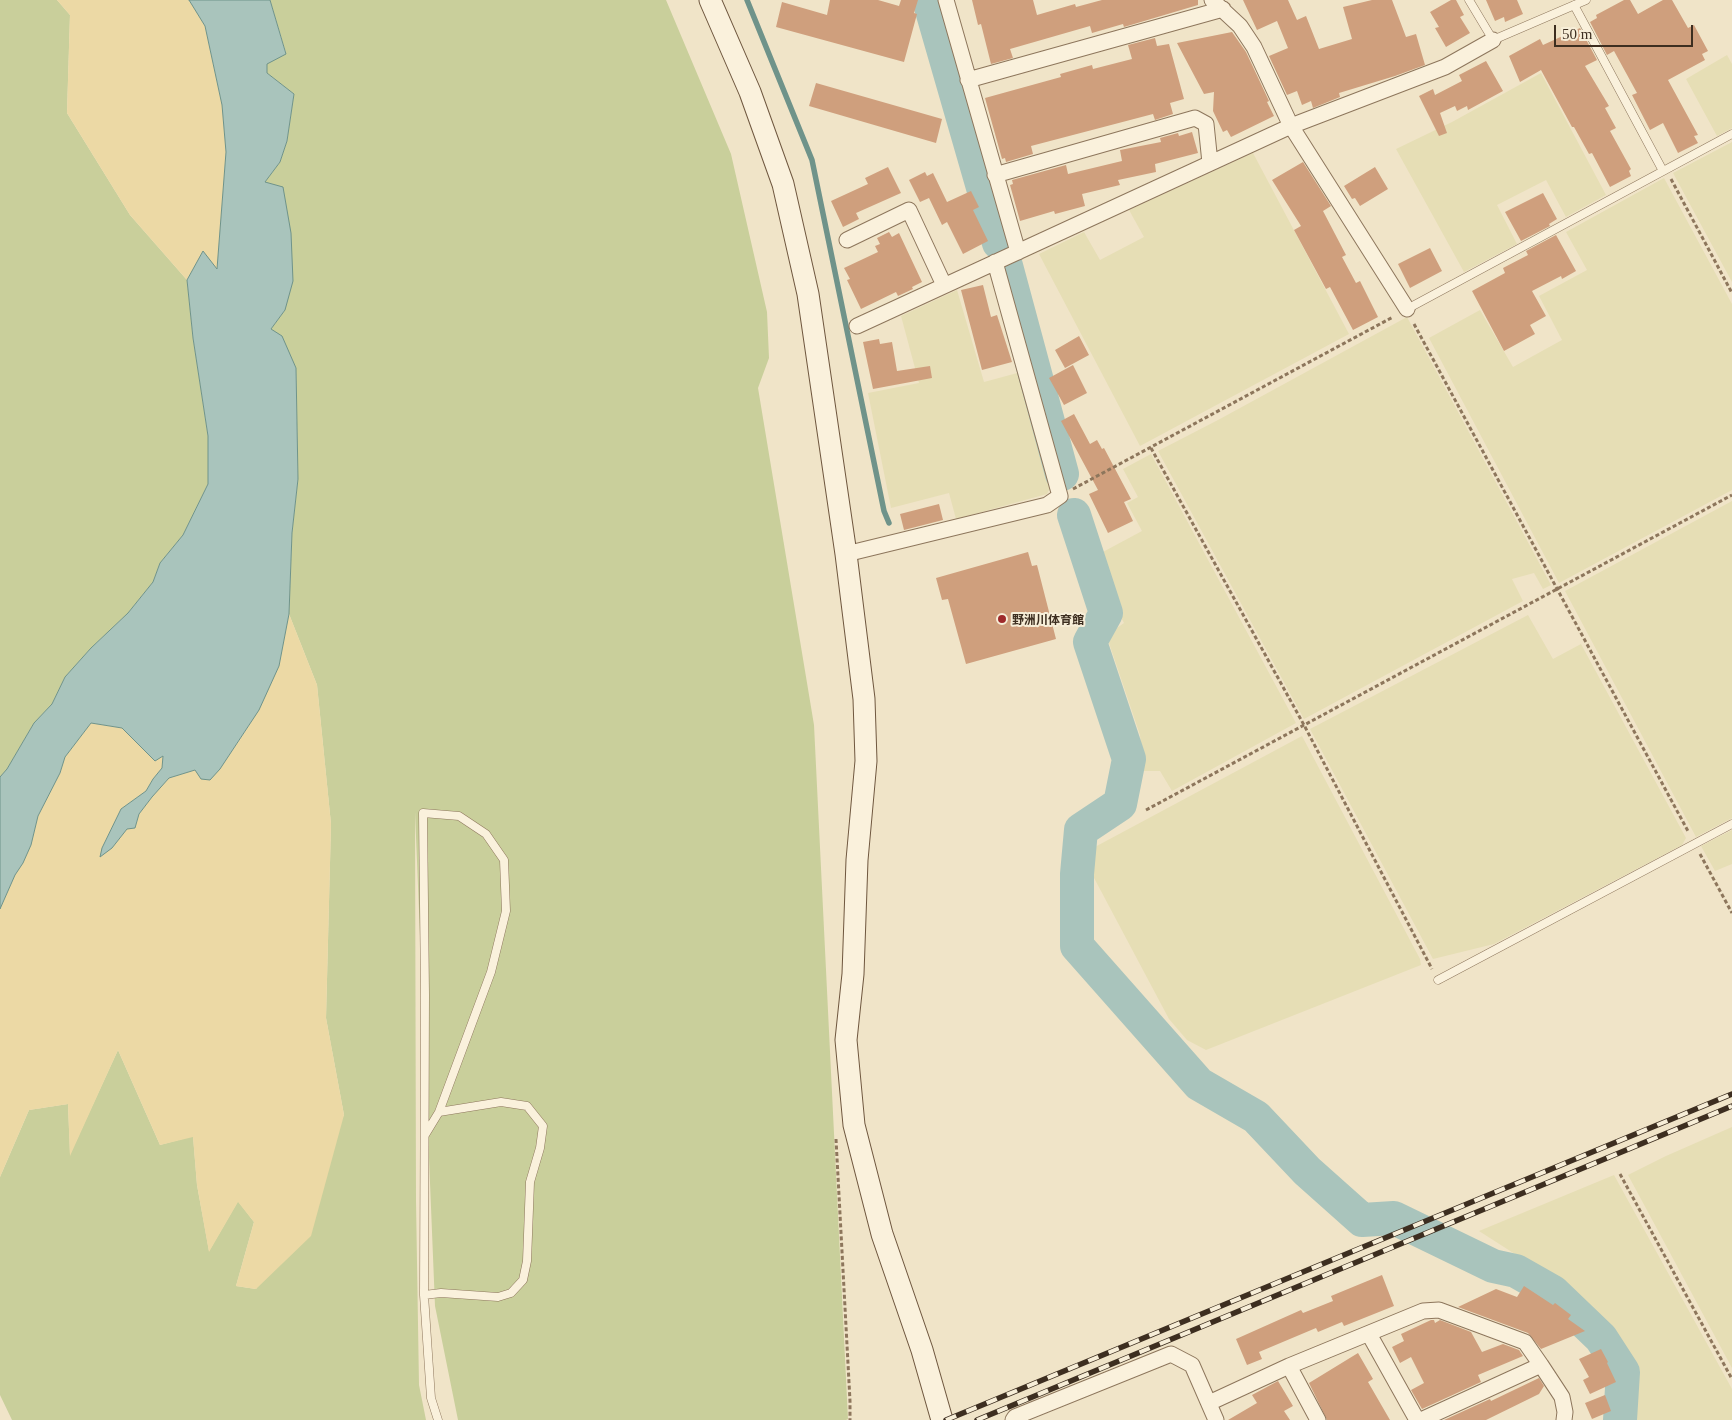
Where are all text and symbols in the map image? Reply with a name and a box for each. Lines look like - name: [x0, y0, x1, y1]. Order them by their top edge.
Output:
- scale bar: [1557, 15, 1696, 47]
- text: 50 m: [1562, 26, 1592, 42]
- place label: 野洲川体育館: [1012, 612, 1084, 626]
- marker: 野洲川体育館: [996, 613, 1008, 625]

